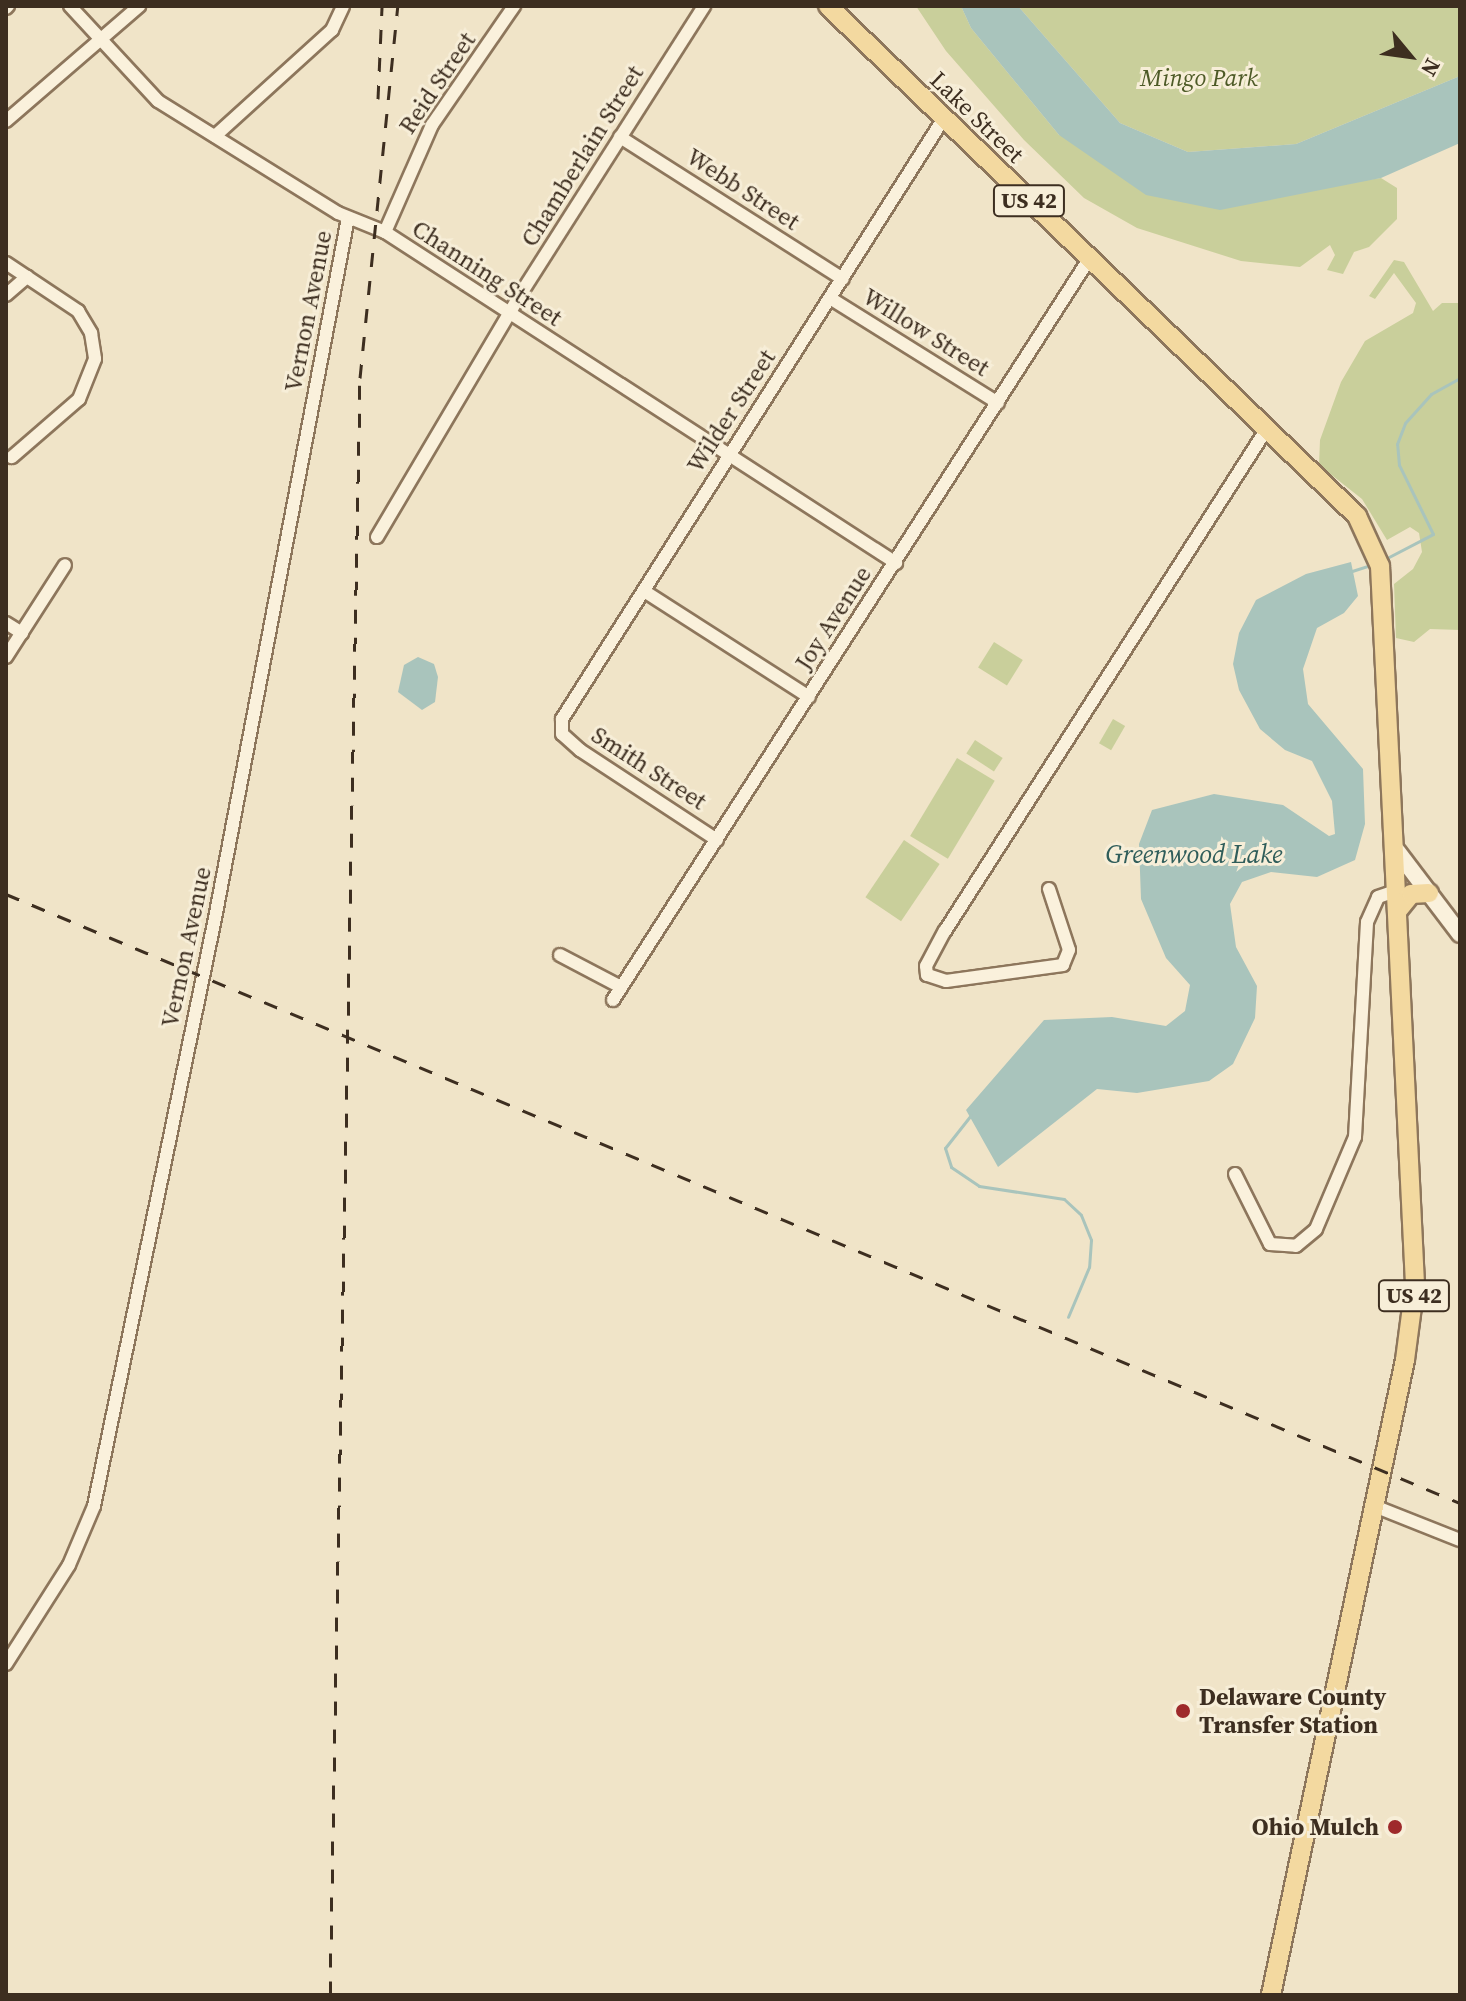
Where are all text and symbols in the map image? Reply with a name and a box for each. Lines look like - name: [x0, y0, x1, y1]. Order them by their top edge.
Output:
- north arrow: [1370, 16, 1450, 96]
- street label: Reid Street: [393, 27, 481, 139]
- text: N: [1414, 53, 1448, 82]
- street label: Chamberlain Street: [515, 60, 649, 252]
- park label: Mingo Park: [1140, 64, 1258, 92]
- street label: Lake Street: [924, 65, 1030, 169]
- street label: Webb Street: [681, 142, 805, 236]
- road number: US 42: [991, 183, 1067, 219]
- street label: Channing Street: [407, 214, 567, 332]
- street label: Vernon Avenue: [278, 228, 338, 394]
- street label: Willow Street: [858, 282, 994, 382]
- street label: Wilder Street: [681, 344, 781, 478]
- street label: Joy Avenue: [789, 561, 877, 675]
- street label: Smith Street: [586, 720, 712, 816]
- water label: Greenwood Lake: [1105, 839, 1283, 871]
- street label: Vernon Avenue: [155, 864, 217, 1030]
- road number: US 42: [1376, 1278, 1452, 1314]
- place label: Delaware County Transfer Station: [1199, 1683, 1386, 1739]
- marker: Delaware County Transfer Station: [1174, 1702, 1192, 1720]
- place label: Ohio Mulch: [1252, 1813, 1379, 1841]
- marker: Ohio Mulch: [1386, 1818, 1404, 1836]

